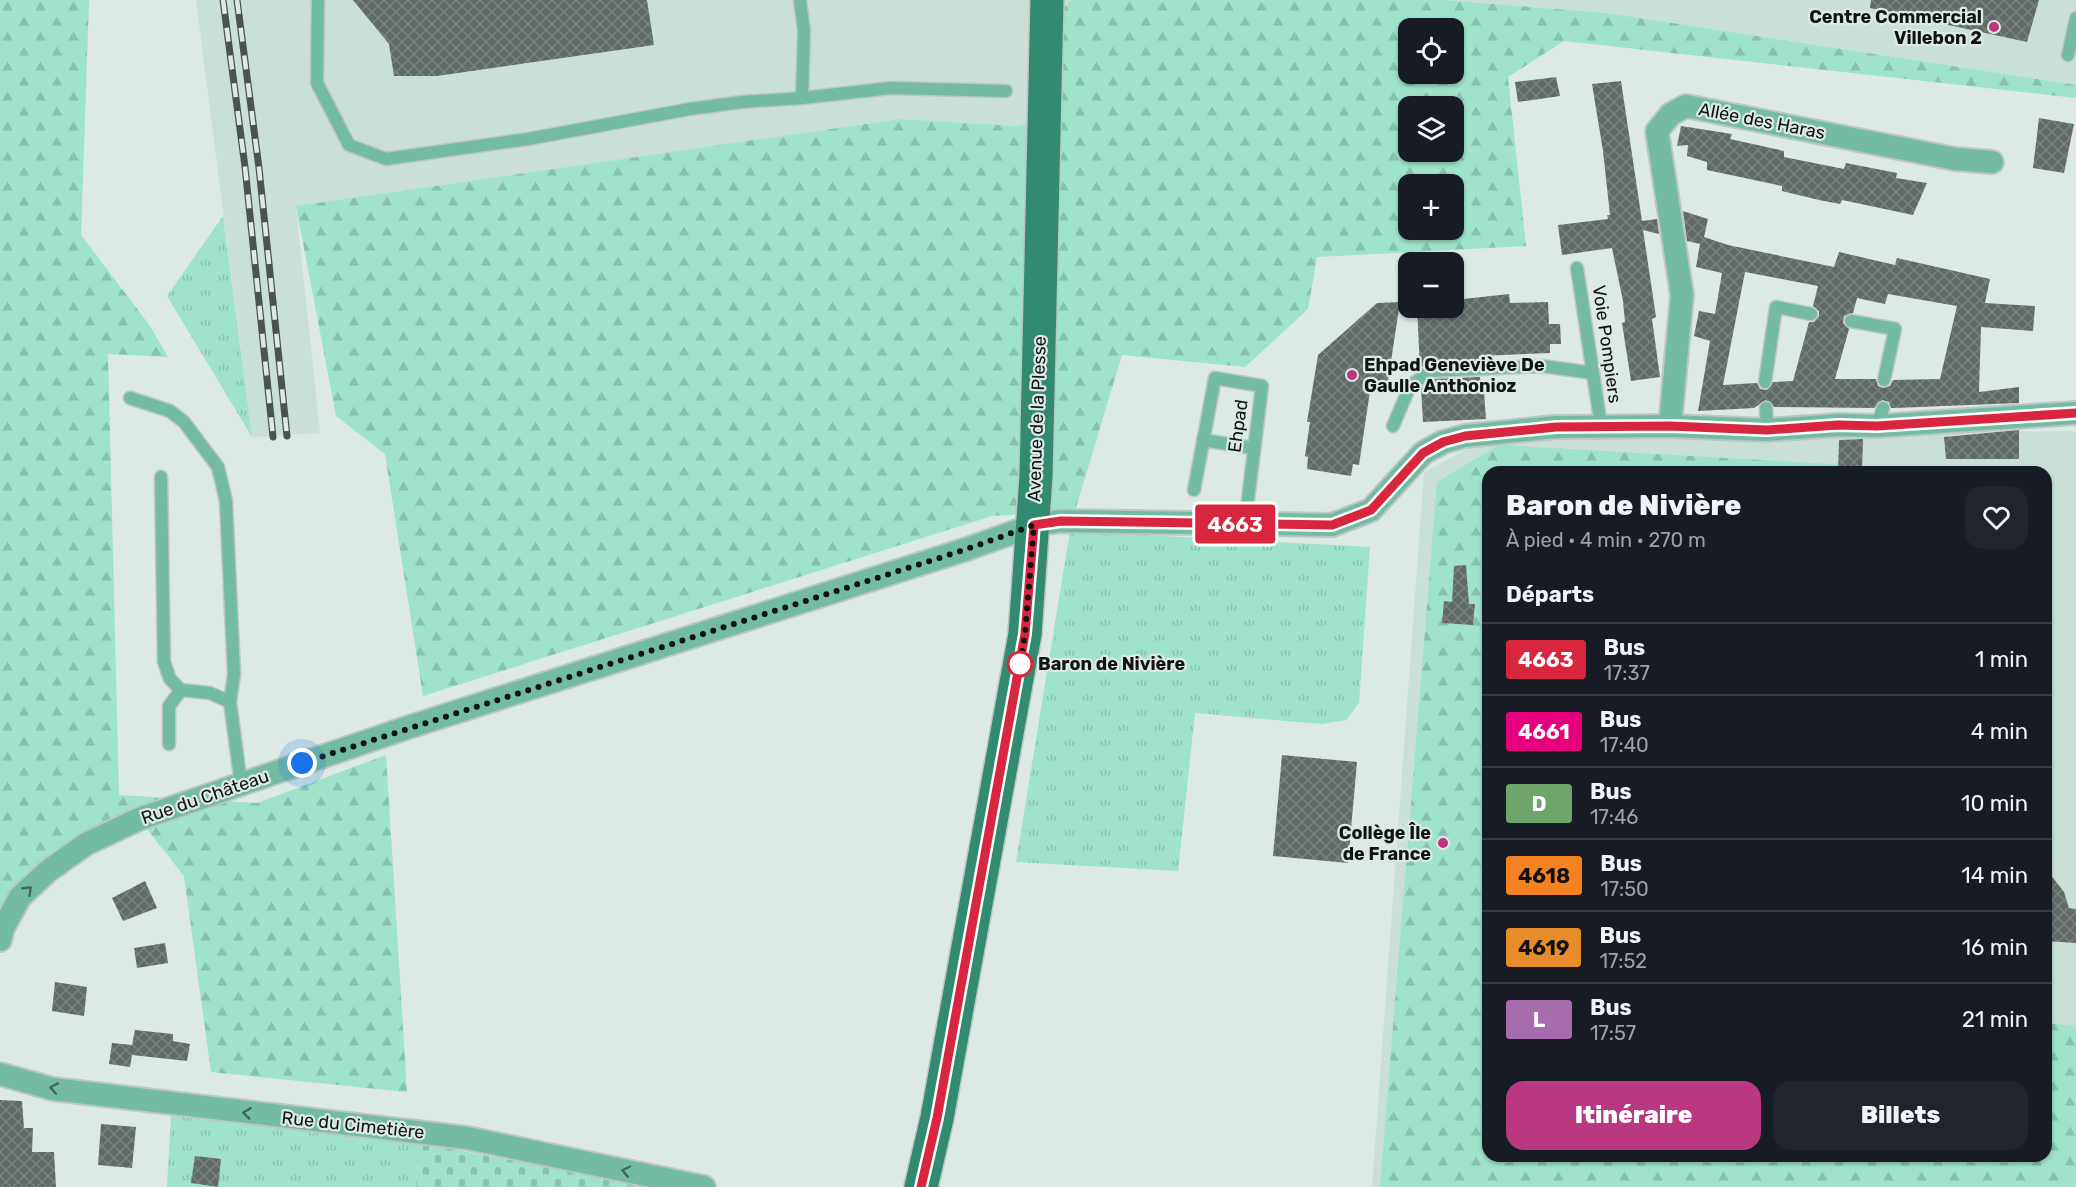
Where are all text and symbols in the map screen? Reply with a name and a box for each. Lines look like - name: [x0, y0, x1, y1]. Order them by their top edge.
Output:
- place label: Centre Commercial Villebon 2: [1809, 6, 1982, 49]
- map controls: [1398, 18, 1464, 318]
- button: locate: [1398, 18, 1464, 84]
- marker: Centre Commercial Villebon 2: [1987, 20, 2001, 34]
- button: layers: [1398, 96, 1464, 162]
- street label: Allée des Haras: [1697, 98, 1827, 144]
- button: +: [1398, 174, 1464, 240]
- button: −: [1398, 252, 1464, 318]
- street label: Voie Pompiers: [1588, 284, 1626, 404]
- street label: Avenue de la Plesse: [1023, 336, 1051, 502]
- place label: Ehpad Geneviève De Gaulle Anthonioz: [1364, 354, 1545, 397]
- marker: Ehpad Geneviève De Gaulle Anthonioz: [1345, 368, 1359, 382]
- street label: Ehpad: [1223, 398, 1253, 454]
- button: heart: [1965, 486, 2028, 549]
- text: Baron de Nivière: [1506, 489, 1741, 522]
- line badge: 4663: [1193, 504, 1277, 544]
- text: 4663: [1207, 512, 1263, 537]
- text: À pied · 4 min · 270 m: [1506, 528, 1706, 552]
- text: Départs: [1506, 581, 1594, 608]
- text: Bus: [1604, 634, 1645, 661]
- text: 1 min: [1975, 646, 2028, 673]
- text: 4663: [1518, 647, 1574, 672]
- marker: Baron de Nivière: [1007, 651, 1033, 677]
- place label: Baron de Nivière: [1038, 653, 1185, 675]
- text: 17:37: [1604, 661, 1650, 685]
- text: Bus: [1600, 706, 1641, 733]
- text: 4 min: [1971, 718, 2028, 745]
- text: 4661: [1518, 719, 1570, 744]
- text: 17:40: [1600, 733, 1649, 757]
- your location: [287, 748, 317, 778]
- street label: Rue du Château: [138, 765, 272, 829]
- text: Bus: [1590, 778, 1632, 805]
- text: 10 min: [1961, 790, 2028, 817]
- text: D: [1531, 791, 1547, 816]
- text: 17:46: [1590, 805, 1638, 829]
- place label: Collège Île de France: [1339, 822, 1431, 865]
- marker: Collège Île de France: [1436, 836, 1450, 850]
- text: Bus: [1600, 850, 1642, 877]
- text: 14 min: [1961, 862, 2028, 889]
- text: 4618: [1518, 863, 1570, 888]
- text: 17:50: [1600, 877, 1649, 901]
- one-way arrow: [20, 886, 31, 897]
- text: Bus: [1599, 922, 1641, 949]
- text: 16 min: [1962, 934, 2028, 961]
- text: 4619: [1518, 935, 1569, 960]
- text: 17:52: [1599, 949, 1647, 973]
- text: Bus: [1590, 994, 1632, 1021]
- text: 21 min: [1962, 1006, 2028, 1033]
- text: L: [1533, 1007, 1545, 1032]
- text: 17:57: [1590, 1021, 1636, 1045]
- button: Itinéraire: [1506, 1081, 1761, 1150]
- button: Billets: [1773, 1081, 2028, 1150]
- one-way arrow: [49, 1082, 59, 1095]
- one-way arrow: [242, 1107, 251, 1120]
- street label: Rue du Cimetière: [280, 1107, 426, 1143]
- one-way arrow: [621, 1165, 631, 1178]

